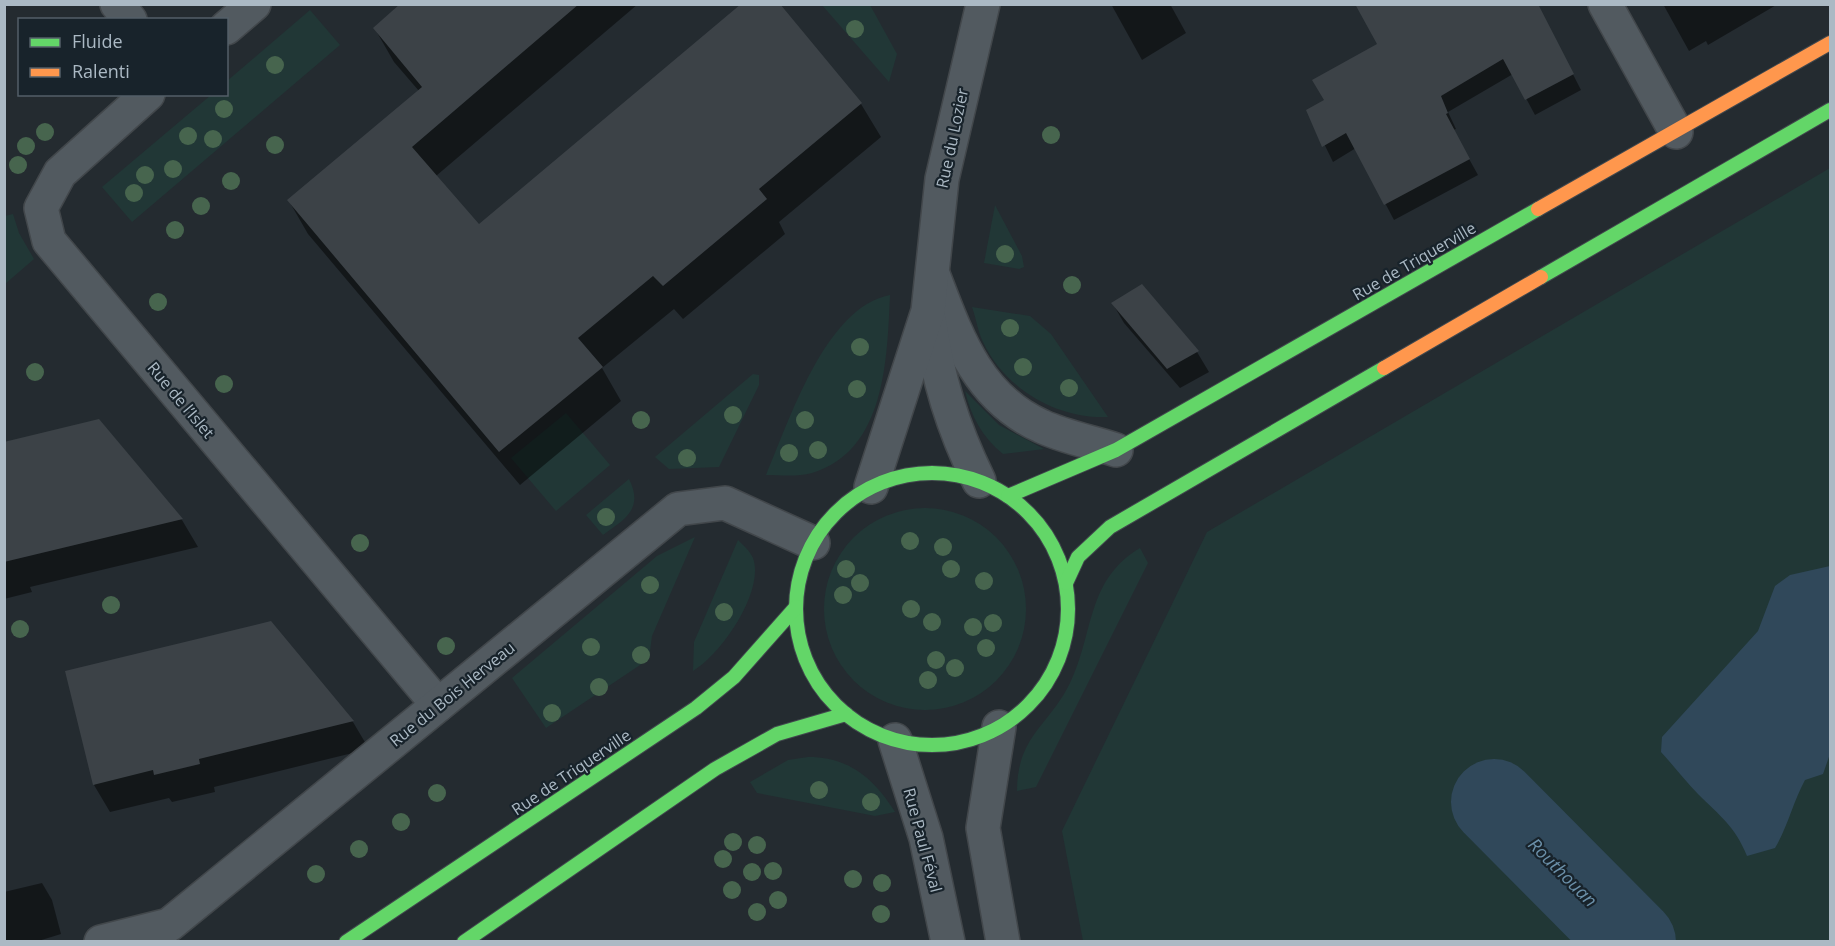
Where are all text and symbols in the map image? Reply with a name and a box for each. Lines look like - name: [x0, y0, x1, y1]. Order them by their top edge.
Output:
- legend: [18, 18, 228, 96]
- text: Fluide: [72, 29, 123, 53]
- text: Ralenti: [72, 59, 130, 83]
- street label: Rue du Lozier: [931, 86, 973, 190]
- street label: Rue de Triquerville: [1348, 217, 1480, 305]
- street label: Rue de l’Islet: [143, 357, 220, 443]
- street label: Rue du Bois Herveau: [385, 637, 519, 751]
- street label: Rue de Triquerville: [507, 724, 635, 820]
- street label: Rue Paul Féval: [898, 785, 948, 895]
- water label: Routhouan: [1523, 832, 1603, 912]

